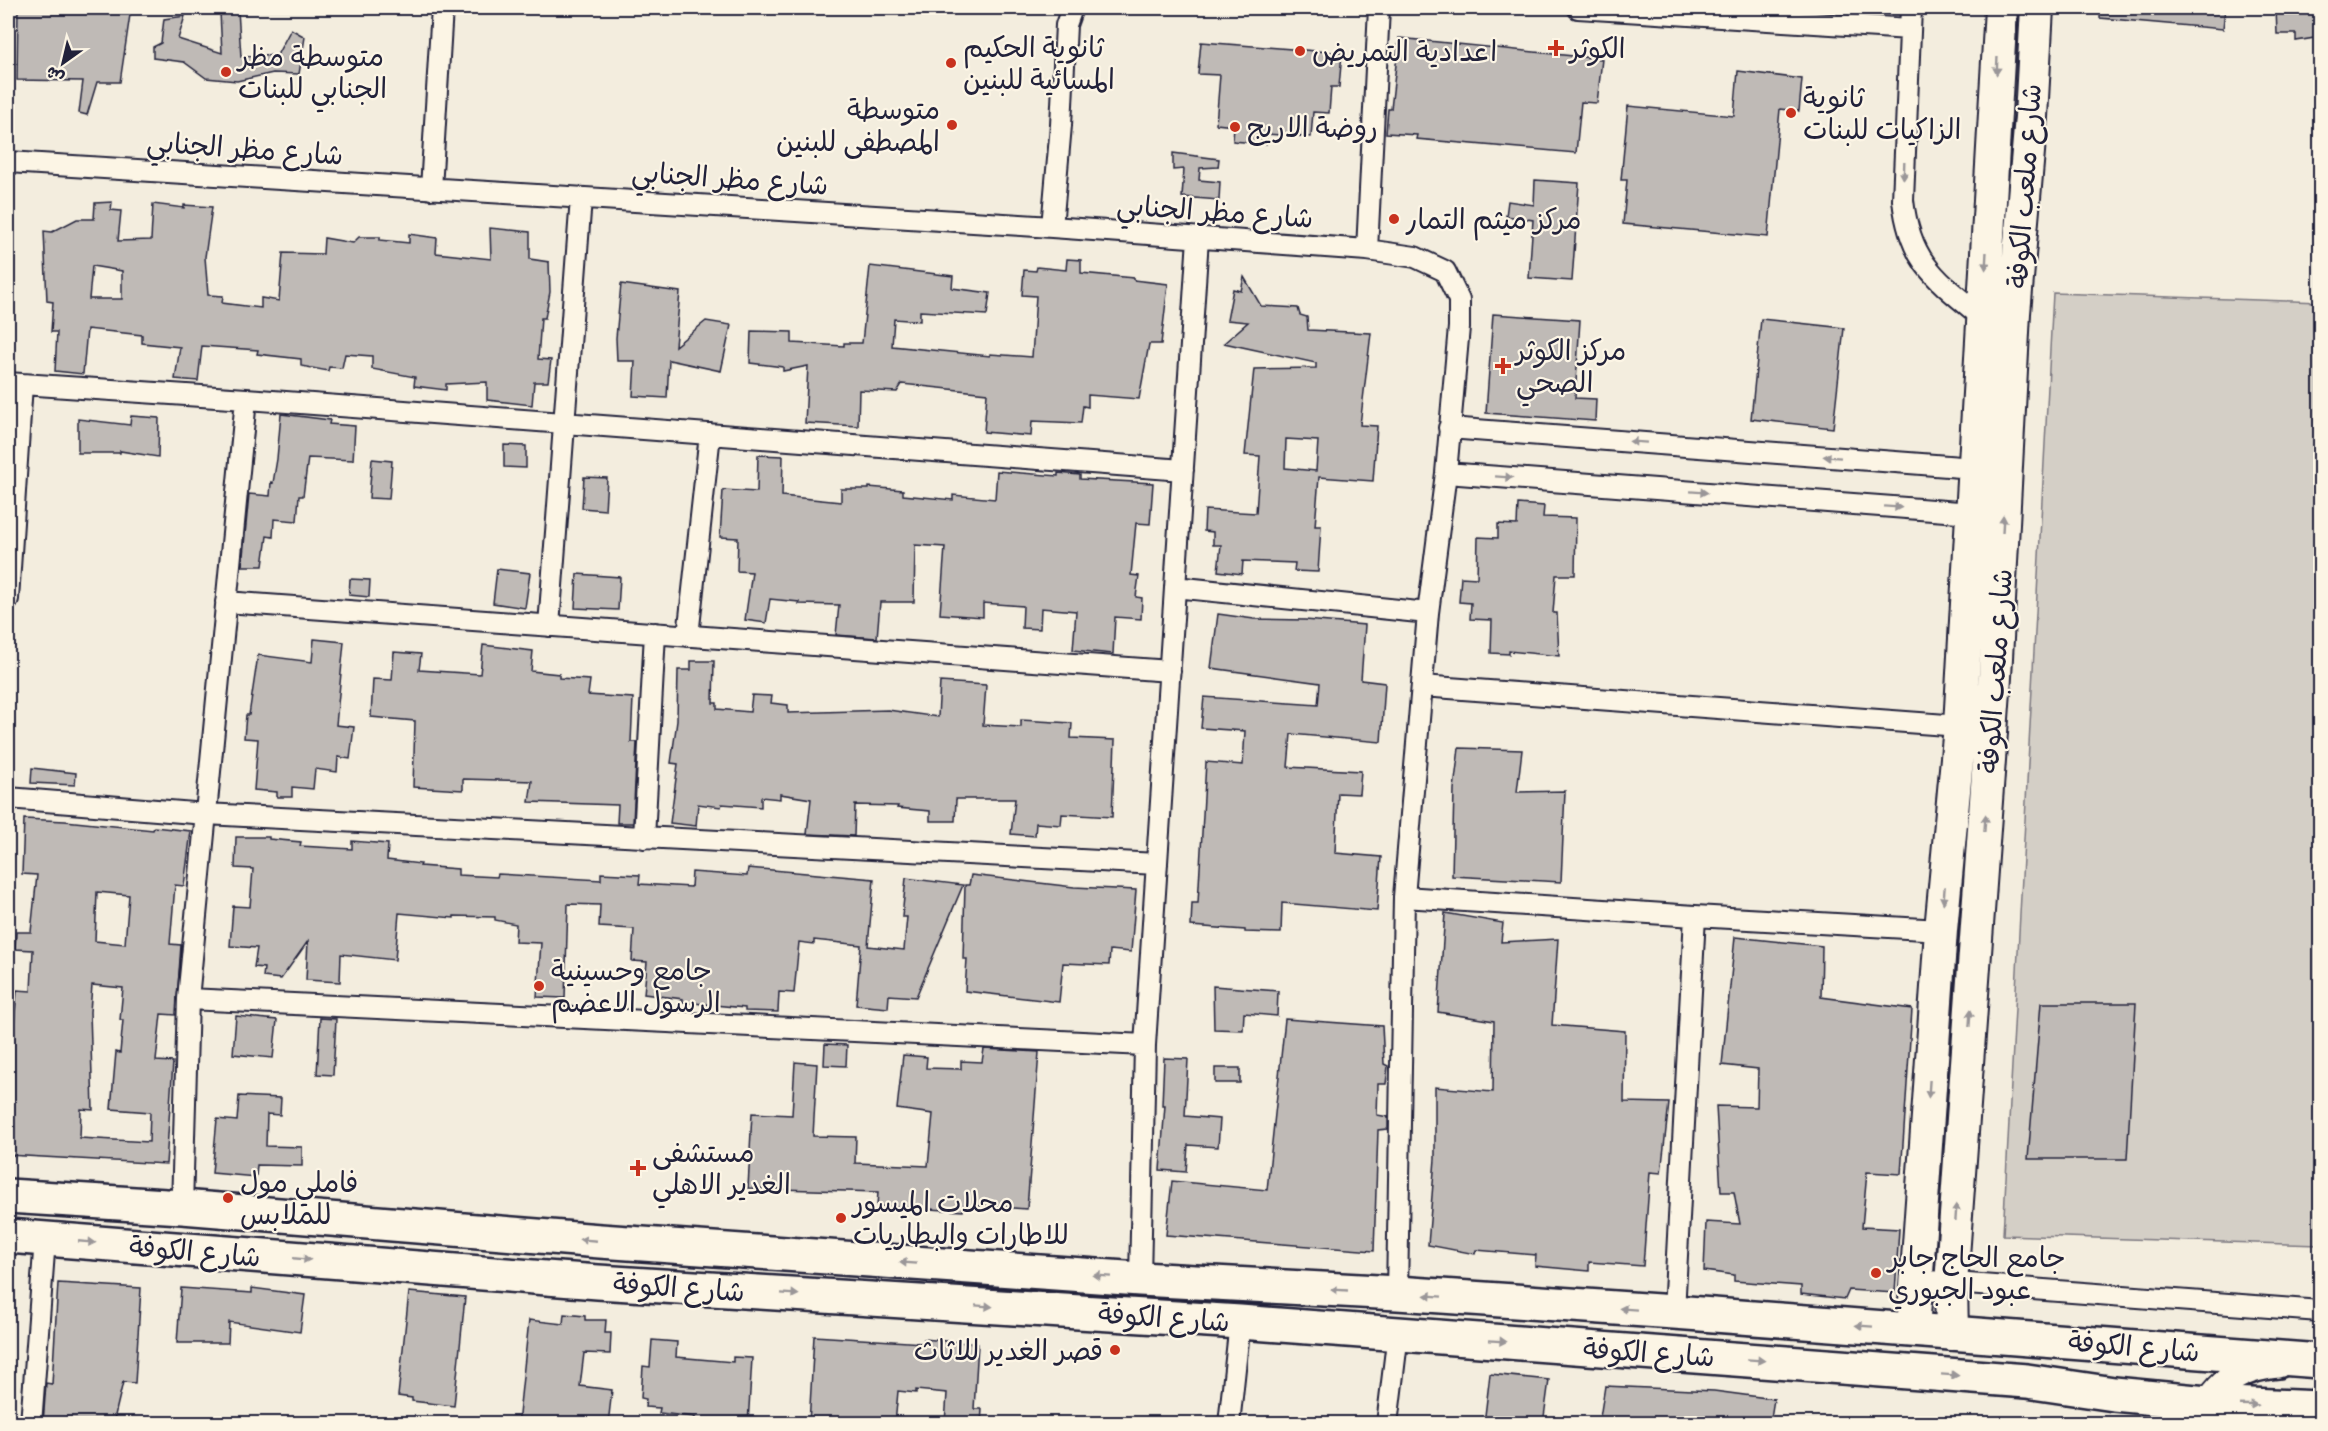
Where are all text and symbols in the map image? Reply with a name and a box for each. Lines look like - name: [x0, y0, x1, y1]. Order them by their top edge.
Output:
- place label: ثانوية الحكيم المسائية للبنين: [963, 30, 1115, 97]
- place label: الكوثر: [1568, 31, 1626, 66]
- north arrow: [33, 33, 93, 93]
- place label: اعدادية التمريض: [1312, 34, 1497, 69]
- place label: متوسطة مظر الجنابي للبنات: [236, 39, 387, 113]
- marker: الكوثر: [1547, 39, 1565, 57]
- marker: اعدادية التمريض: [1293, 44, 1307, 58]
- marker: ثانوية الحكيم المسائية للبنين: [944, 56, 958, 70]
- one-way arrow: [1993, 56, 2002, 75]
- text: ش: [42, 61, 68, 88]
- marker: متوسطة مظر الجنابي للبنات: [219, 65, 233, 79]
- place label: ثانوية الزاكيات للبنات: [1803, 80, 1961, 147]
- street label: شارع ملعب الكوفة: [2000, 83, 2051, 290]
- place label: متوسطة المصطفى للبنين: [776, 92, 940, 159]
- marker: ثانوية الزاكيات للبنات: [1784, 106, 1798, 120]
- place label: روضة الاريج: [1247, 110, 1378, 146]
- marker: متوسطة المصطفى للبنين: [945, 118, 959, 132]
- marker: روضة الاريج: [1228, 120, 1242, 134]
- street label: شارع مظر الجنابي: [145, 124, 344, 180]
- street label: شارع مظر الجنابي: [630, 154, 829, 210]
- one-way arrow: [1899, 161, 1909, 180]
- street label: شارع مظر الجنابي: [1115, 187, 1314, 243]
- place label: مركز ميثم التمار: [1405, 202, 1582, 241]
- marker: مركز ميثم التمار: [1387, 212, 1401, 226]
- one-way arrow: [1981, 251, 1991, 270]
- place label: مركز الكوثر الصحي: [1514, 333, 1626, 407]
- marker: مركز الكوثر الصحي: [1494, 357, 1512, 375]
- one-way arrow: [1628, 438, 1647, 447]
- one-way arrow: [1822, 452, 1841, 462]
- one-way arrow: [1495, 473, 1514, 482]
- one-way arrow: [1689, 487, 1708, 497]
- one-way arrow: [1884, 502, 1903, 512]
- one-way arrow: [1999, 514, 2008, 533]
- street label: شارع ملعب الكوفة: [1971, 568, 2022, 775]
- one-way arrow: [1980, 814, 1989, 833]
- one-way arrow: [1939, 886, 1949, 905]
- place label: جامع وحسينية الرسول الاعضم: [551, 953, 721, 1024]
- marker: جامع وحسينية الرسول الاعضم: [532, 979, 546, 993]
- one-way arrow: [1966, 1008, 1975, 1027]
- one-way arrow: [1924, 1080, 1934, 1099]
- place label: مستشفى الغدير الاهلي: [652, 1135, 791, 1209]
- marker: مستشفى الغدير الاهلي: [629, 1159, 647, 1177]
- place label: فاملي مول للملابس: [240, 1165, 358, 1232]
- place label: محلات الميسور للاطارات والبطاريات: [851, 1185, 1069, 1252]
- marker: فاملي مول للملابس: [221, 1191, 235, 1205]
- one-way arrow: [1951, 1203, 1961, 1222]
- marker: محلات الميسور للاطارات والبطاريات: [834, 1211, 848, 1225]
- street label: شارع الكوفة: [128, 1228, 262, 1277]
- one-way arrow: [578, 1235, 597, 1245]
- one-way arrow: [77, 1237, 96, 1247]
- place label: جامع الحاج جابر عبود الجبوري: [1886, 1240, 2066, 1310]
- one-way arrow: [293, 1254, 312, 1264]
- one-way arrow: [898, 1258, 917, 1267]
- street label: شارع الكوفة: [612, 1265, 746, 1312]
- marker: جامع الحاج جابر عبود الجبوري: [1869, 1266, 1883, 1280]
- one-way arrow: [1093, 1272, 1112, 1281]
- one-way arrow: [1330, 1285, 1349, 1294]
- one-way arrow: [780, 1289, 799, 1299]
- one-way arrow: [1424, 1291, 1443, 1300]
- street label: شارع الكوفة: [1097, 1295, 1231, 1342]
- one-way arrow: [975, 1301, 994, 1311]
- one-way arrow: [1618, 1304, 1637, 1314]
- one-way arrow: [1855, 1322, 1874, 1331]
- street label: شارع الكوفة: [2067, 1323, 2201, 1372]
- street label: شارع الكوفة: [1582, 1330, 1716, 1377]
- place label: قصر الغدير للاثاث: [914, 1333, 1103, 1368]
- one-way arrow: [1489, 1336, 1508, 1346]
- marker: قصر الغدير للاثاث: [1108, 1343, 1122, 1357]
- one-way arrow: [1746, 1356, 1765, 1365]
- one-way arrow: [1941, 1371, 1960, 1380]
- one-way arrow: [2239, 1400, 2258, 1409]

